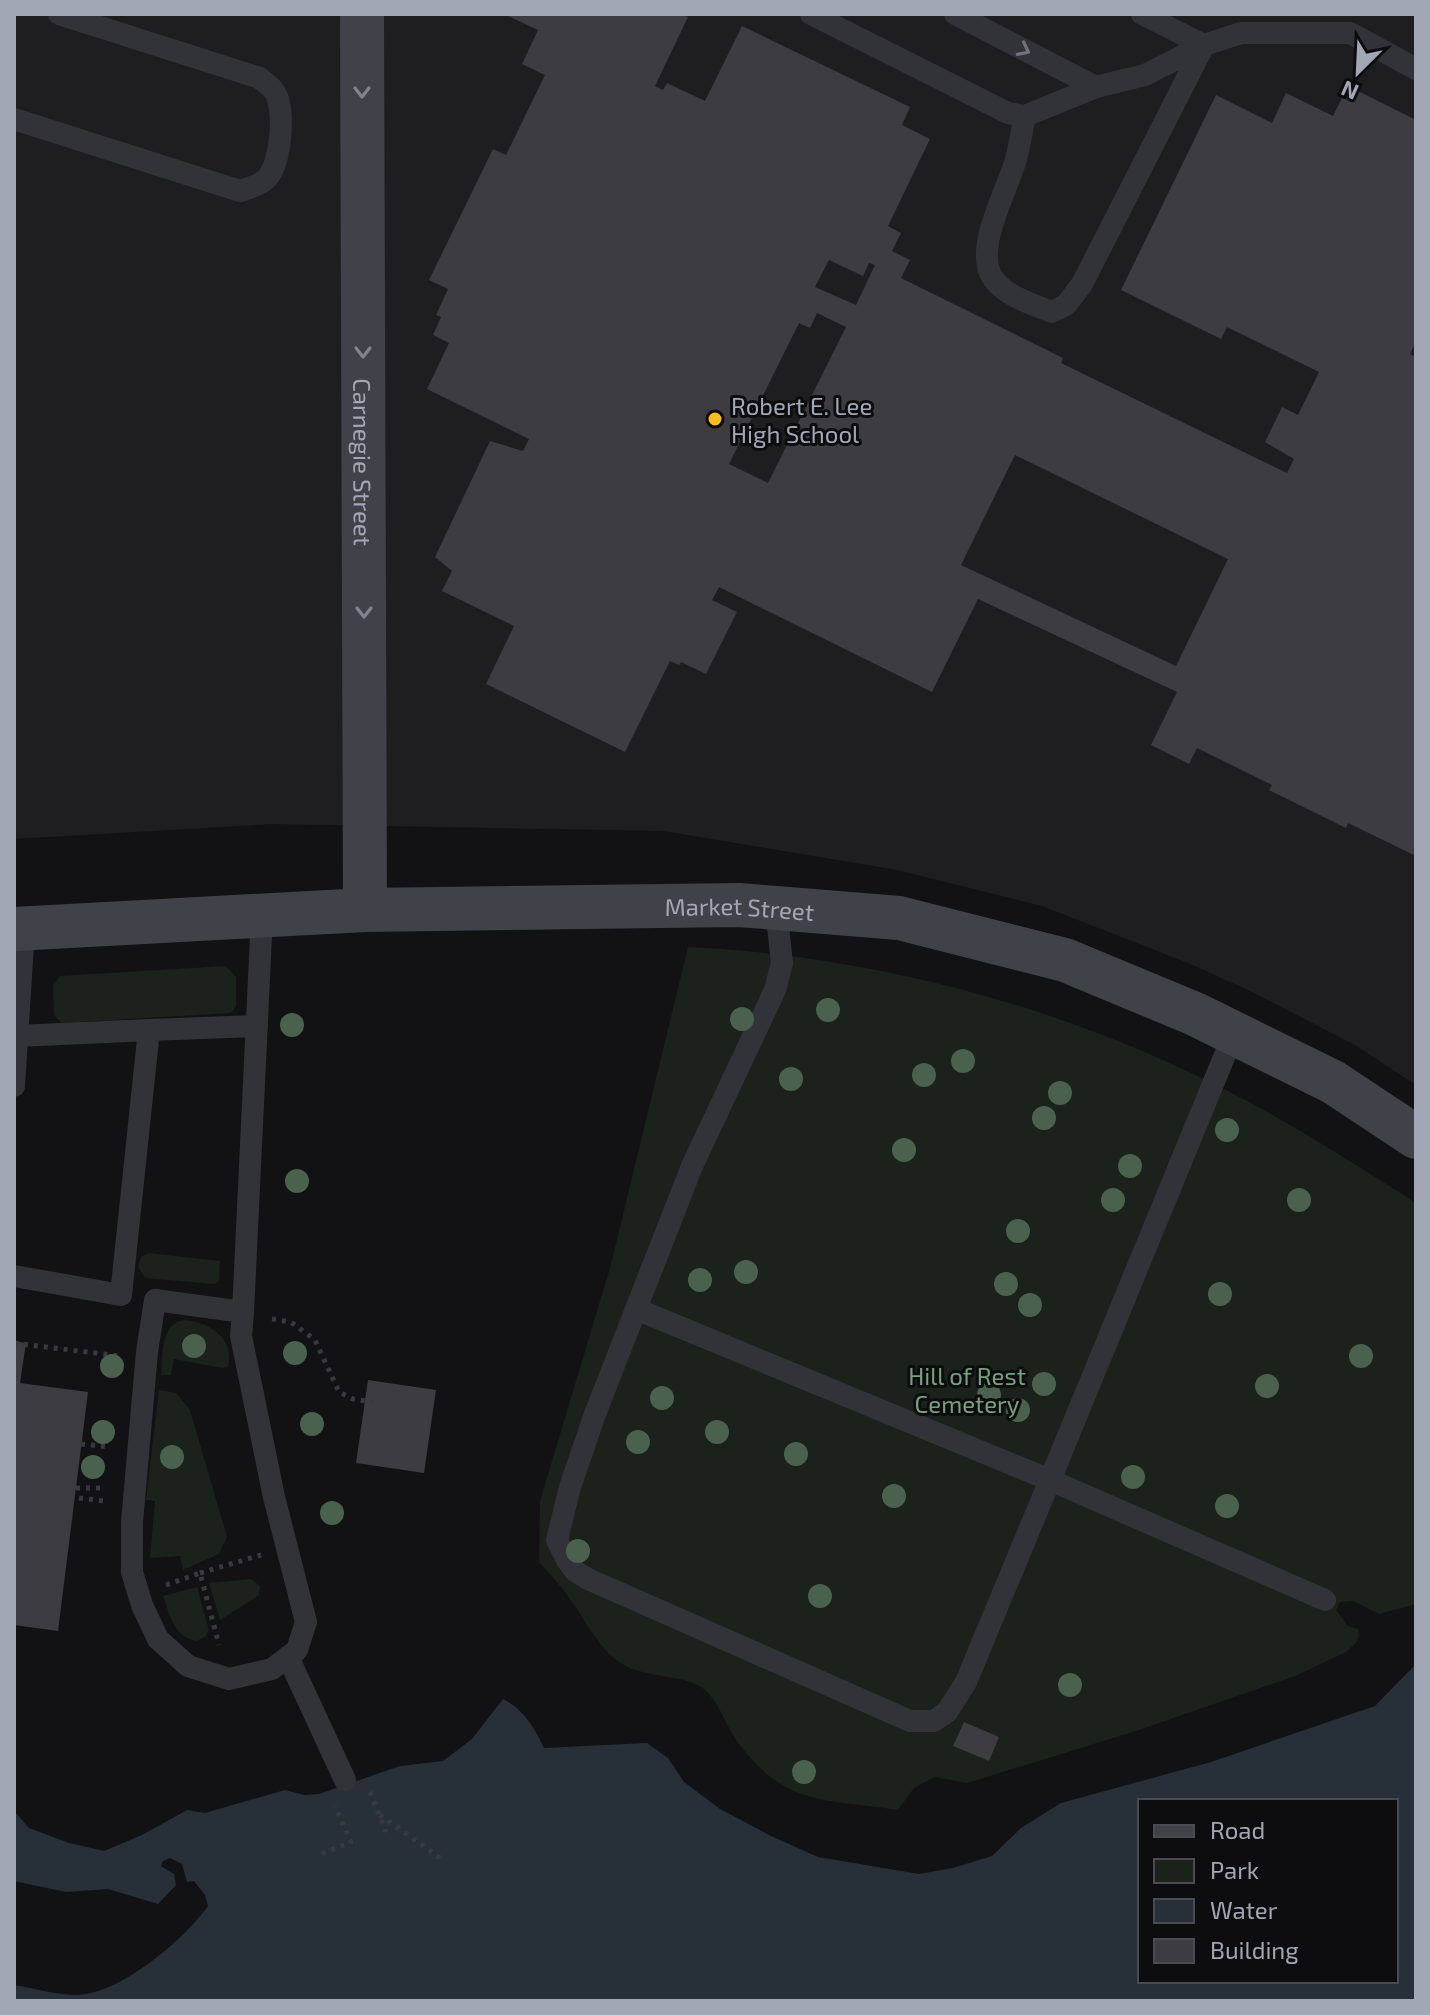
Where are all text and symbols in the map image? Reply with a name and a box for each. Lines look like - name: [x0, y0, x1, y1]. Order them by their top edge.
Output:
- north arrow: [1318, 32, 1398, 112]
- one-way arrow: [1016, 40, 1031, 55]
- text: N: [1337, 76, 1362, 106]
- one-way arrow: [353, 86, 371, 99]
- one-way arrow: [354, 346, 372, 359]
- street label: Carnegie Street: [349, 378, 378, 546]
- place label: Robert E. Lee High School: [731, 391, 872, 448]
- marker: Robert E. Lee High School: [706, 410, 724, 428]
- one-way arrow: [355, 606, 373, 619]
- street label: Market Street: [664, 890, 815, 926]
- park label: Hill of Rest Cemetery: [908, 1361, 1026, 1418]
- legend: [1138, 1799, 1398, 1983]
- text: Road: [1210, 1815, 1265, 1844]
- text: Park: [1210, 1855, 1259, 1884]
- text: Water: [1210, 1895, 1278, 1924]
- text: Building: [1210, 1935, 1299, 1964]

